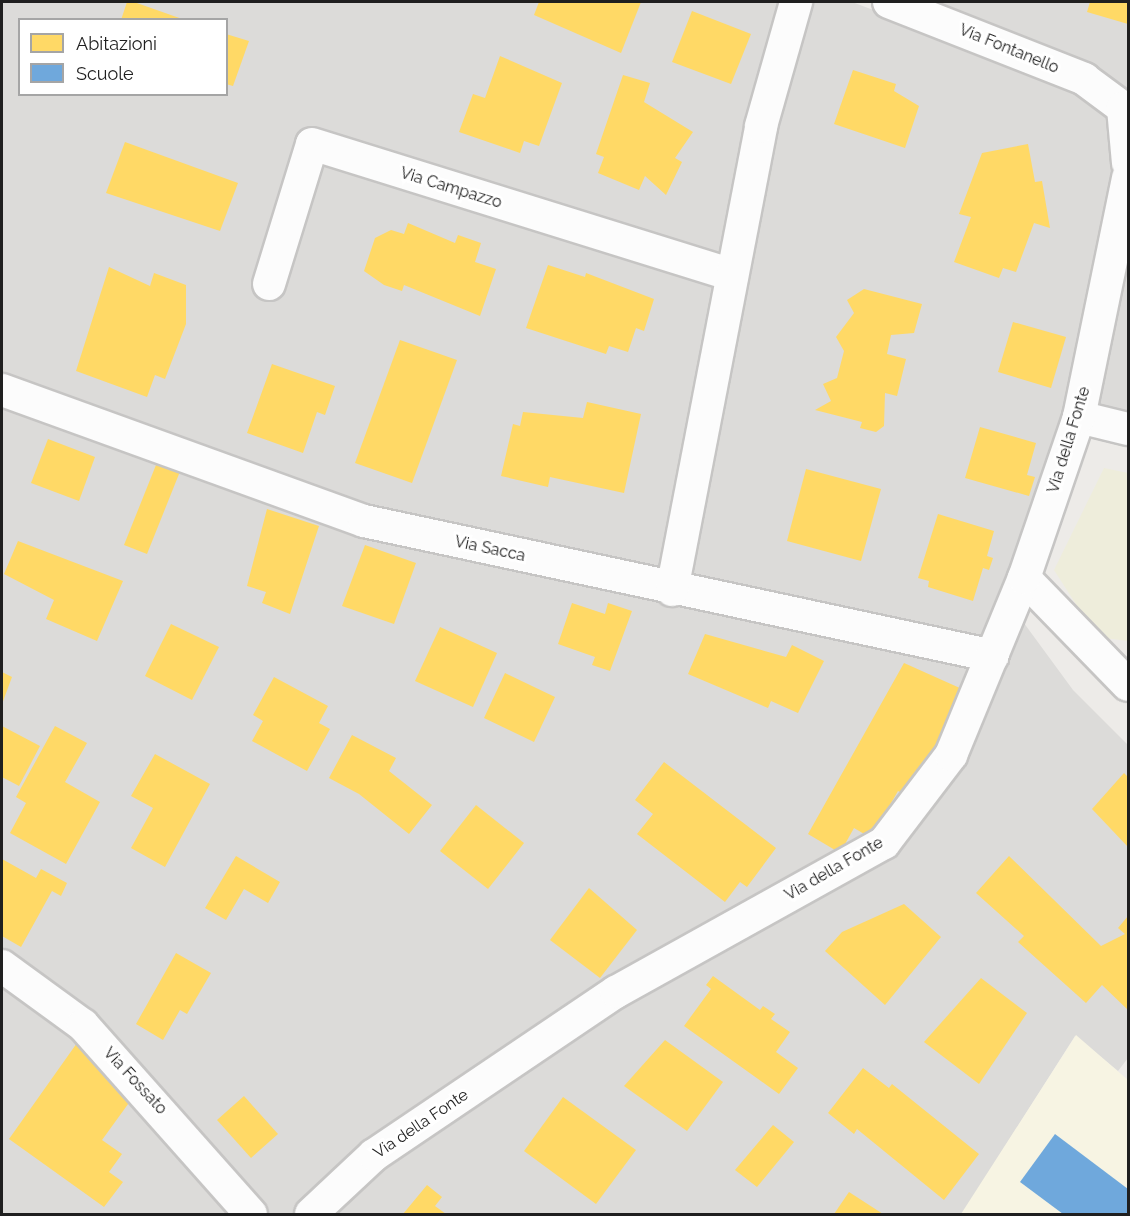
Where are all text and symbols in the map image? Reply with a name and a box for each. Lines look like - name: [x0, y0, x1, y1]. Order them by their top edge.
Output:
- legend: [18, 18, 228, 96]
- street label: Via Fontanello: [956, 20, 1062, 78]
- text: Abitazioni: [76, 33, 157, 54]
- text: Scuole: [76, 63, 134, 84]
- street label: Via Campazzo: [398, 163, 504, 213]
- street label: Via della Fonte: [1044, 384, 1094, 496]
- street label: Via Sacca: [453, 532, 527, 566]
- street label: Via della Fonte: [781, 833, 887, 905]
- street label: Via Fossato: [99, 1044, 171, 1118]
- street label: Via della Fonte: [370, 1085, 472, 1163]

